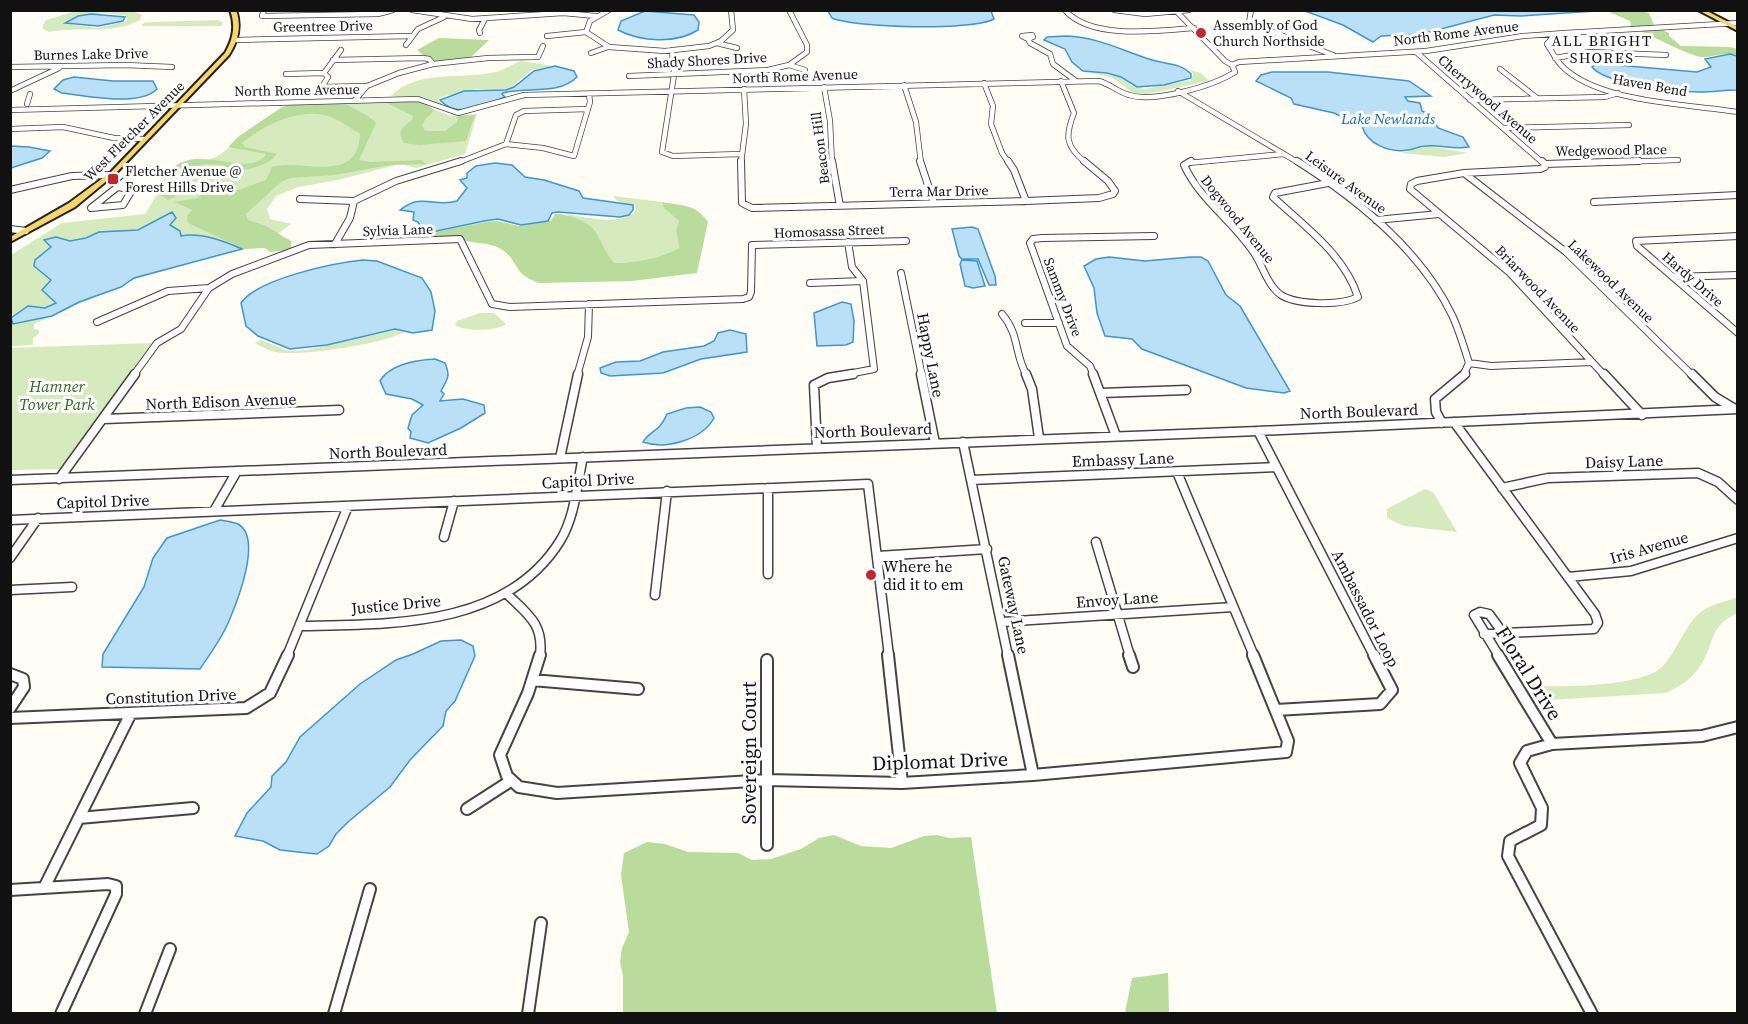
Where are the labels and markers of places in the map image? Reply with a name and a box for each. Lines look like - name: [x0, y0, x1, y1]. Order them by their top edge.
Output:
- place label: Assembly of God Church Northside: [1213, 15, 1325, 51]
- marker: Assembly of God Church Northside: [1194, 26, 1208, 40]
- place label: Fletcher Avenue @ Forest Hills Drive: [125, 161, 242, 197]
- marker: Fletcher Avenue @ Forest Hills Drive: [106, 172, 120, 186]
- place label: Where he did it to em: [883, 555, 964, 595]
- marker: Where he did it to em: [864, 568, 878, 582]

